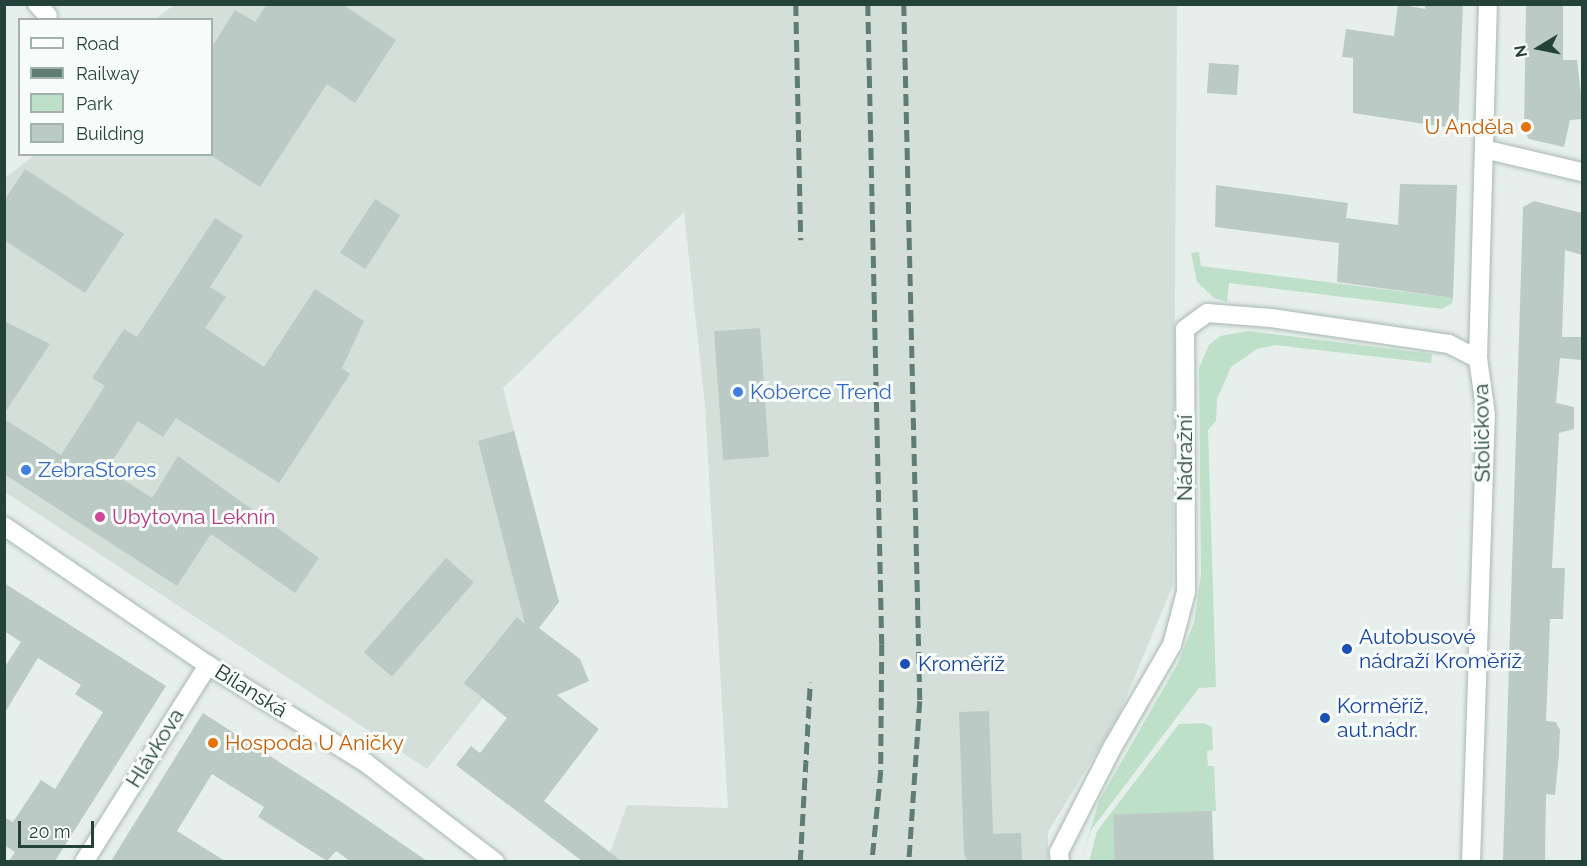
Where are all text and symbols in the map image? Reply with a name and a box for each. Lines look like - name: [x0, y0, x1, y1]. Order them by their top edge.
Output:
- legend: [18, 18, 213, 156]
- north arrow: [1509, 18, 1569, 78]
- text: Road: [76, 33, 119, 54]
- text: N: [1510, 44, 1531, 59]
- text: Railway: [76, 63, 140, 84]
- text: Park: [76, 93, 113, 114]
- place label: U Anděla: [1424, 114, 1514, 140]
- marker: U Anděla: [1519, 120, 1533, 134]
- text: Building: [76, 123, 144, 144]
- place label: Koberce Trend: [750, 379, 892, 405]
- street label: Stoličkova: [1469, 383, 1495, 483]
- marker: Koberce Trend: [731, 385, 745, 399]
- street label: Nádražní: [1172, 415, 1198, 501]
- place label: ZebraStores: [38, 457, 156, 483]
- marker: ZebraStores: [19, 463, 33, 477]
- place label: Ubytovna Leknín: [112, 504, 275, 530]
- marker: Ubytovna Leknín: [93, 510, 107, 524]
- place label: Autobusové nádraží Kroměříž: [1359, 624, 1522, 674]
- marker: Autobusové nádraží Kroměříž: [1340, 642, 1354, 656]
- place label: Kroměříž: [918, 651, 1005, 677]
- marker: Kroměříž: [896, 655, 914, 673]
- street label: Bílanská: [210, 659, 292, 723]
- place label: Korměříž, aut.nádr.: [1337, 693, 1428, 743]
- street label: Hlávkova: [121, 704, 189, 792]
- marker: Korměříž, aut.nádr.: [1318, 711, 1332, 725]
- place label: Hospoda U Aničky: [225, 730, 405, 756]
- marker: Hospoda U Aničky: [206, 736, 220, 750]
- scale bar: [21, 809, 98, 847]
- text: 20 m: [29, 821, 71, 842]

